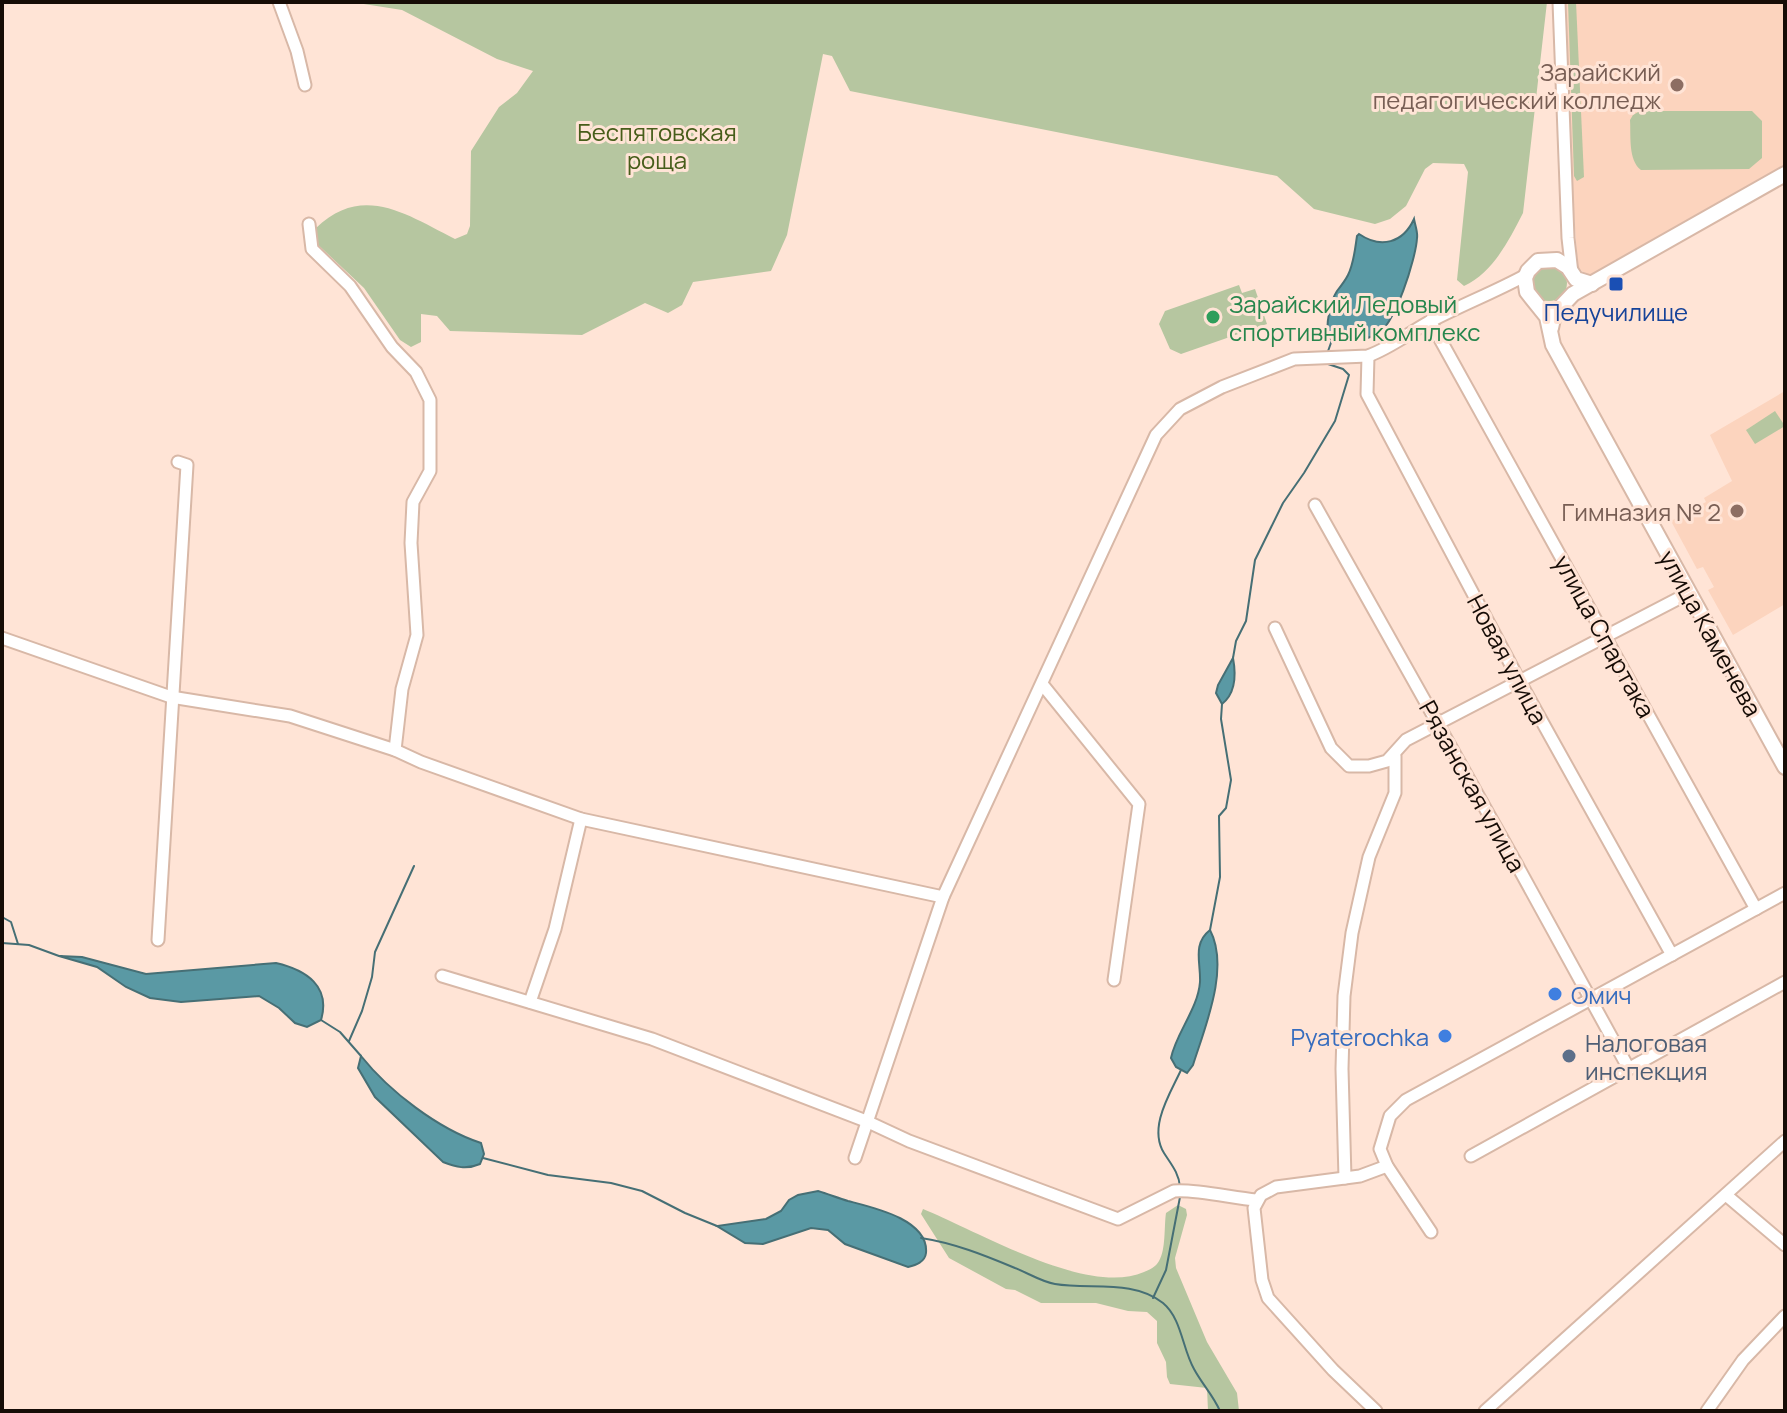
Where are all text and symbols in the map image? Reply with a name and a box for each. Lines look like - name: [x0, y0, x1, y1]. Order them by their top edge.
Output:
- place label: Зарайский педагогический колледж: [1373, 55, 1661, 116]
- marker: Зарайский педагогический колледж: [1668, 76, 1686, 94]
- park label: Беспятовская роща: [577, 115, 737, 176]
- marker: Педучилище: [1607, 275, 1625, 293]
- place label: Зарайский Ледовый спортивный комплекс: [1229, 287, 1481, 348]
- place label: Педучилище: [1544, 295, 1688, 328]
- marker: Зарайский Ледовый спортивный комплекс: [1204, 308, 1222, 326]
- place label: Гимназия № 2: [1562, 495, 1721, 528]
- marker: Гимназия № 2: [1728, 502, 1746, 520]
- street label: улица Каменева: [1652, 544, 1770, 722]
- street label: улица Спартака: [1547, 549, 1663, 723]
- street label: Новая улица: [1460, 588, 1556, 730]
- street label: Рязанская улица: [1412, 694, 1534, 878]
- place label: Омич: [1571, 978, 1632, 1011]
- marker: Омич: [1546, 985, 1564, 1003]
- place label: Pyaterochka: [1290, 1020, 1429, 1053]
- place label: Налоговая инспекция: [1585, 1026, 1707, 1087]
- marker: Pyaterochka: [1436, 1027, 1454, 1045]
- marker: Налоговая инспекция: [1560, 1047, 1578, 1065]

